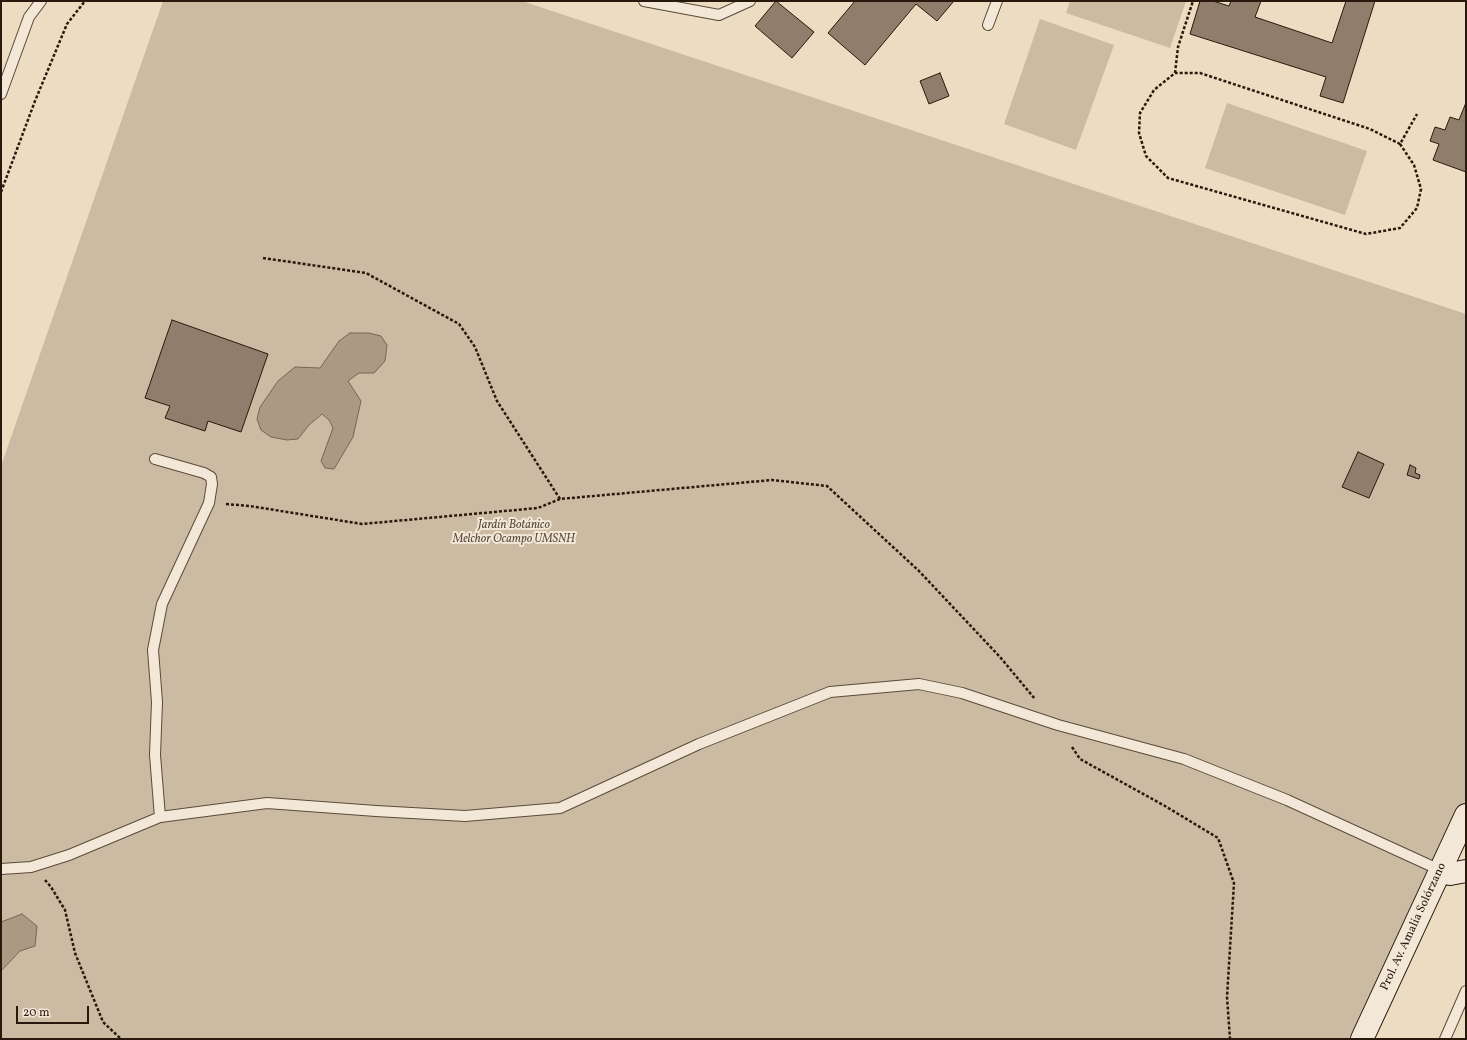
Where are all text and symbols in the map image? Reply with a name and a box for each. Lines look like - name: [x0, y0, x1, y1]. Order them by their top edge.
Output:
- park label: Jardín Botánico Melchor Ocampo UMSNH: [453, 519, 575, 547]
- street label: Prol. Av. Amalia Solórzano: [1378, 861, 1450, 993]
- scale bar: [18, 998, 91, 1024]
- text: 20 m: [23, 1005, 50, 1021]

